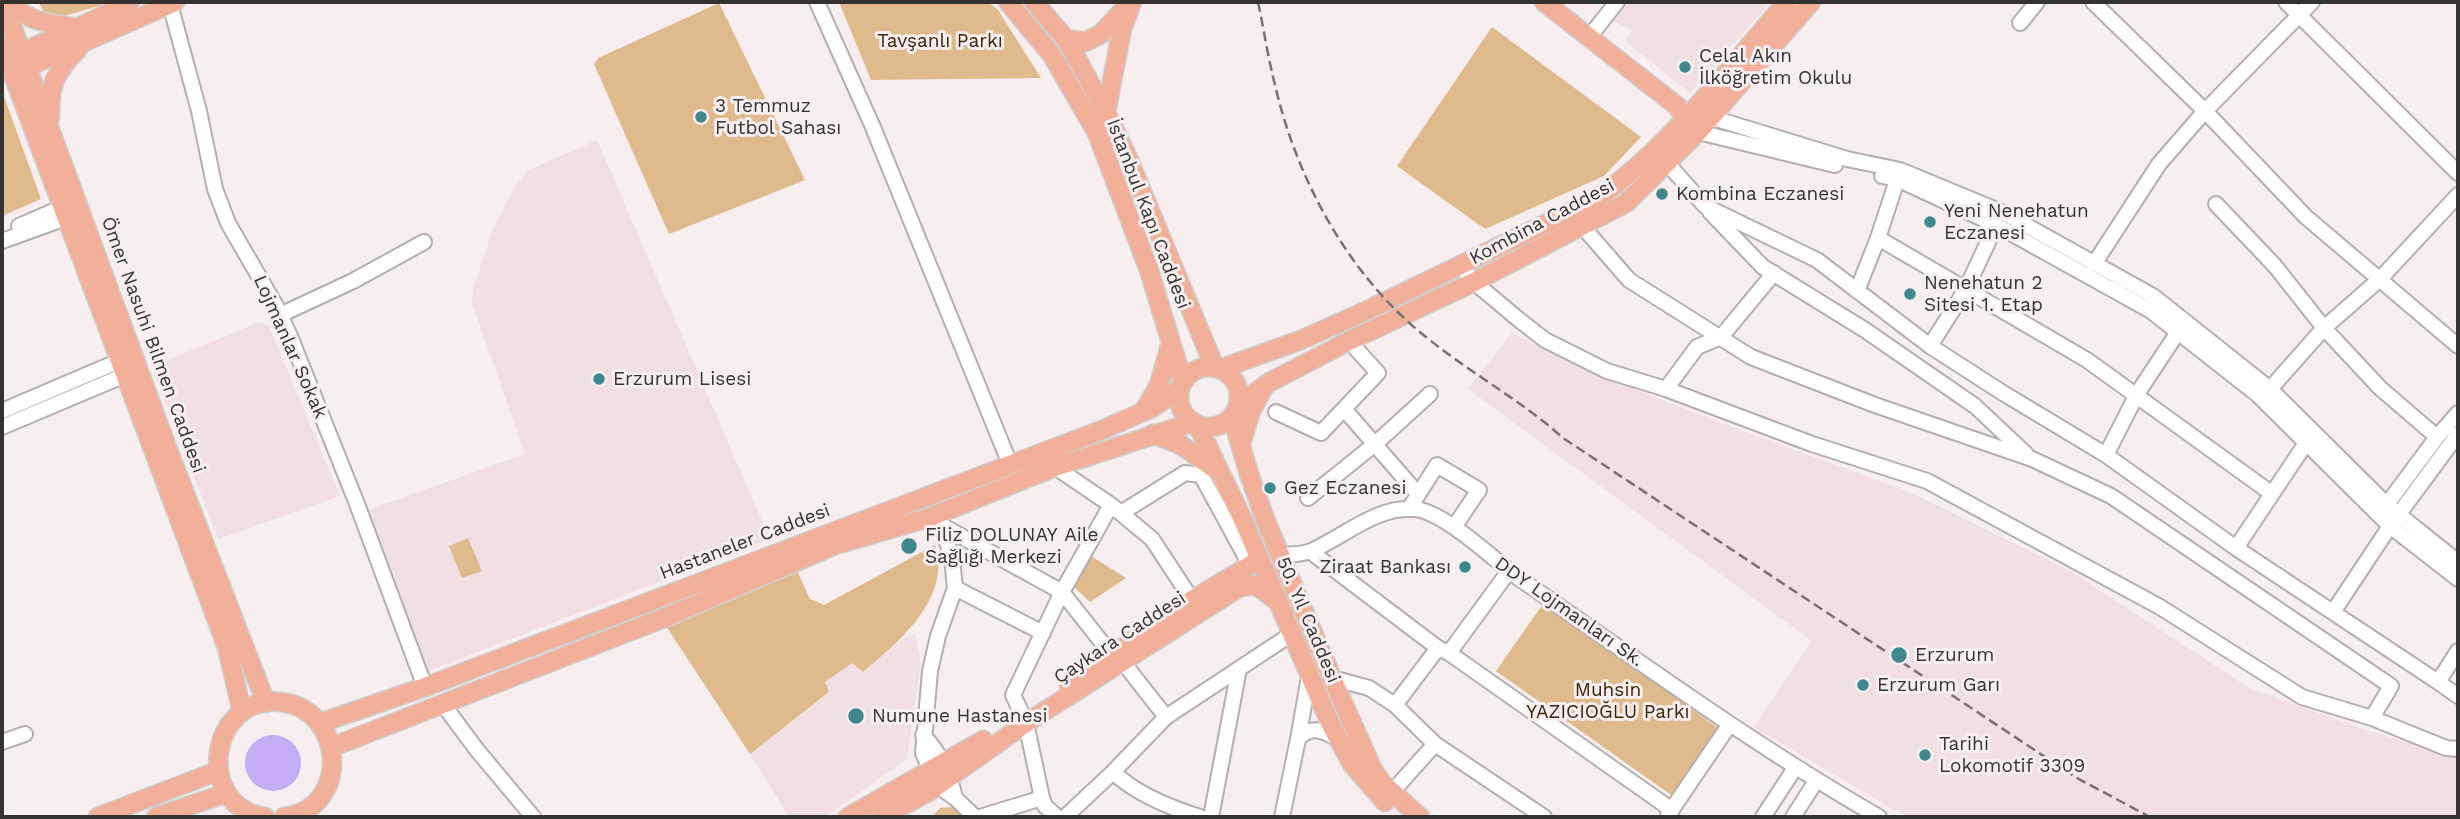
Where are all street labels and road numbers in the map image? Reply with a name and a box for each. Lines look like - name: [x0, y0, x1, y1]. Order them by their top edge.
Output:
- street label: İstanbul Kapı Caddesi: [1101, 116, 1195, 312]
- street label: Kombina Caddesi: [1466, 174, 1618, 270]
- street label: Ömer Nasuhi Bilmen Caddesi: [96, 214, 210, 476]
- street label: Lojmanlar Sokak: [248, 272, 332, 422]
- street label: Hastaneler Caddesi: [657, 499, 833, 585]
- street label: DDY Lojmanları Sk.: [1490, 552, 1648, 672]
- street label: 50. Yıl Caddesi: [1271, 554, 1345, 686]
- street label: Çaykara Caddesi: [1050, 587, 1190, 689]

